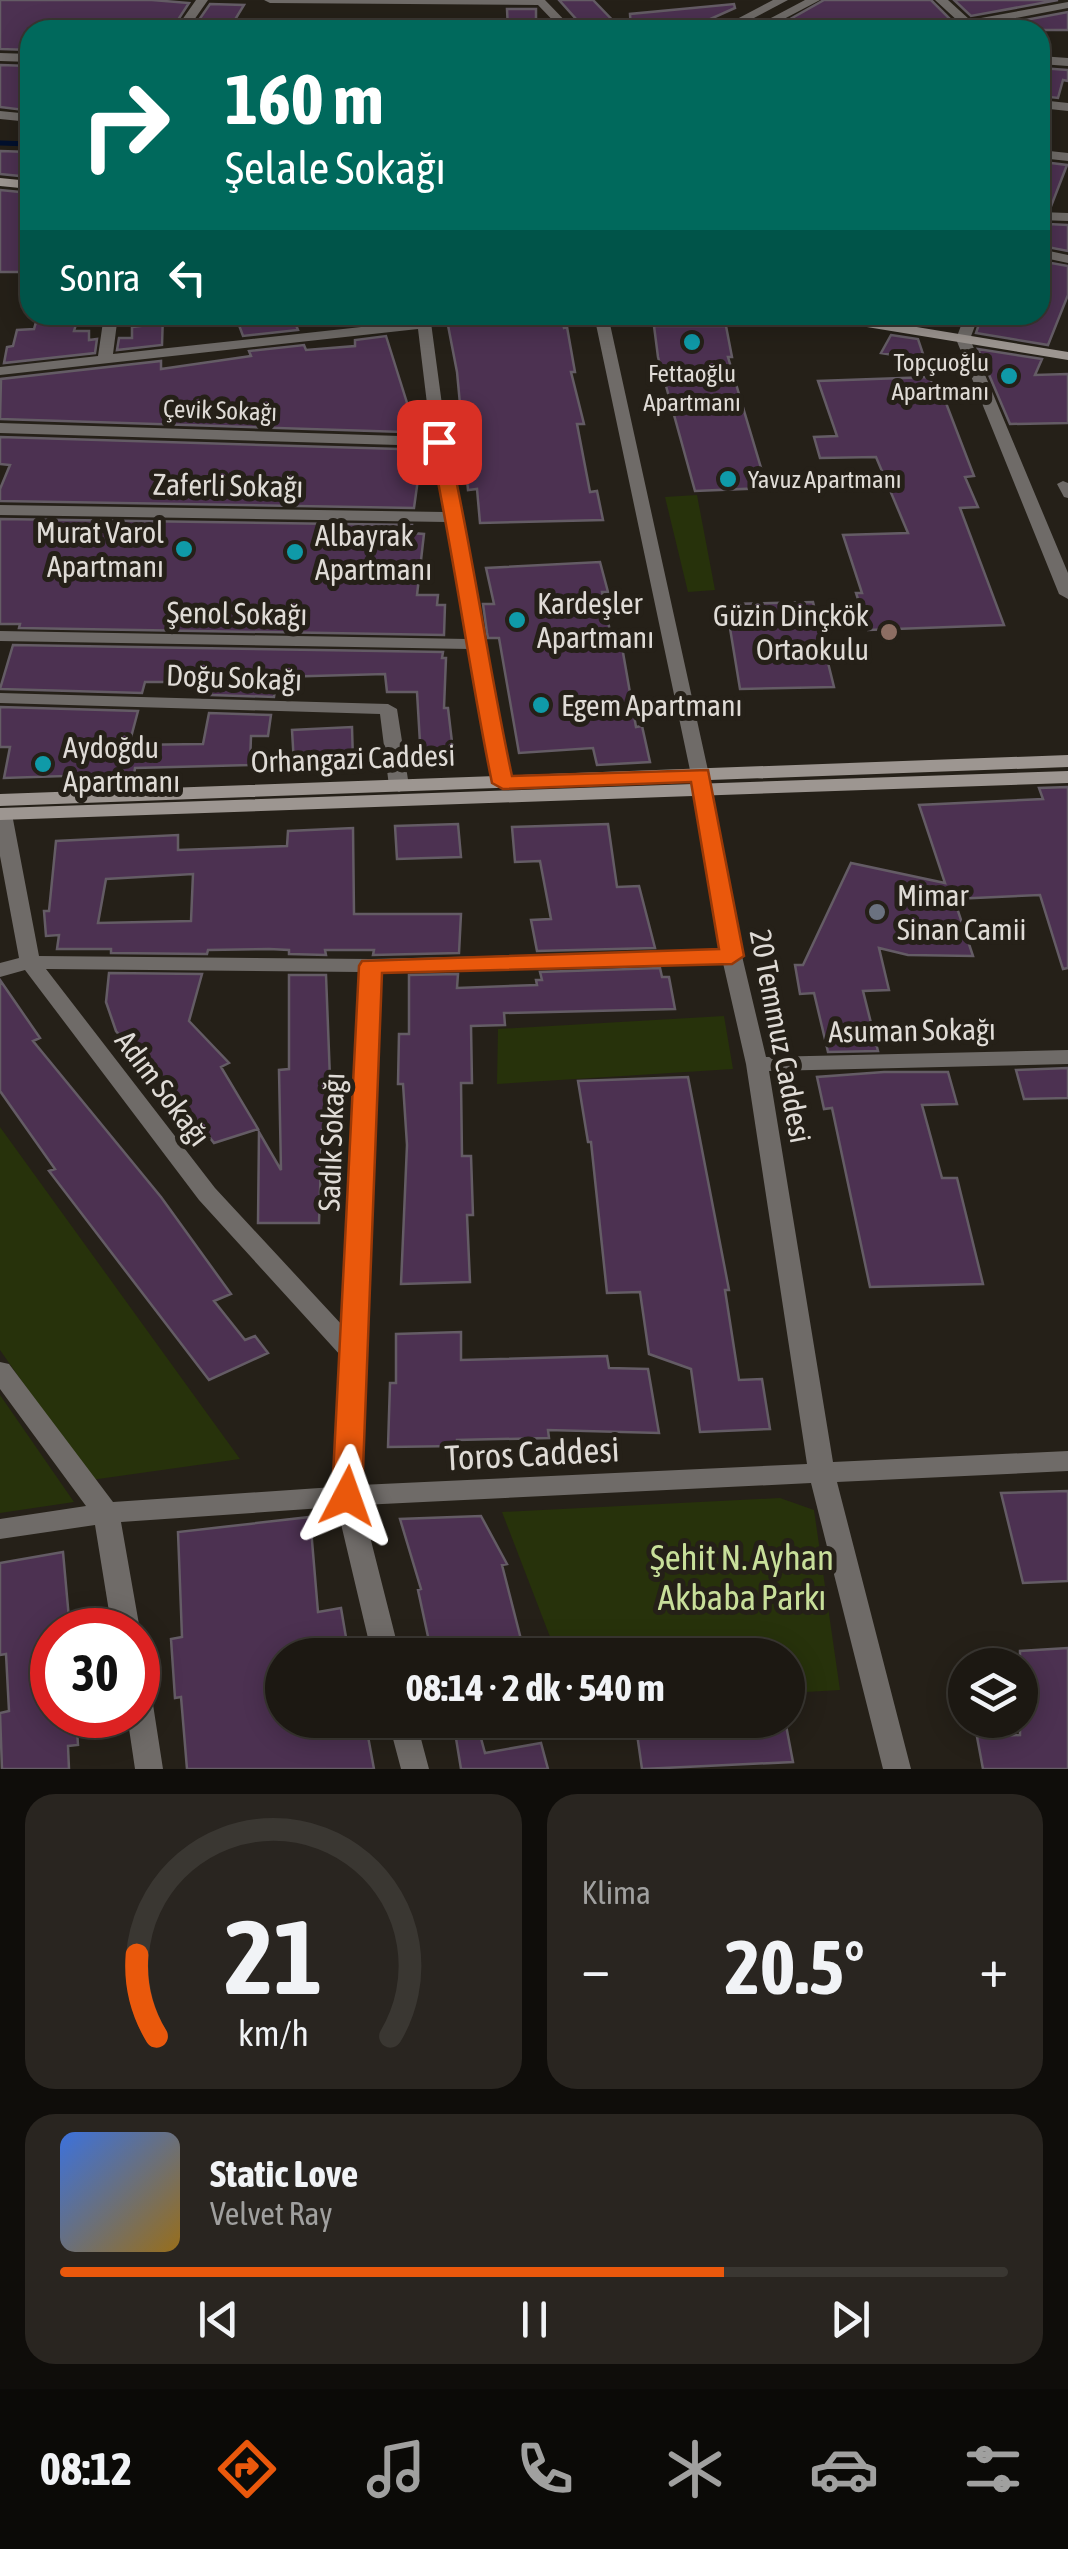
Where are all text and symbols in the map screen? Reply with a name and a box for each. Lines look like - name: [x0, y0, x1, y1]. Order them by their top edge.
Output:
- text: 160 m: [225, 59, 384, 139]
- icon: right: [60, 60, 190, 190]
- text: Şelale Sokağı: [225, 142, 446, 194]
- icon: left: [160, 250, 215, 305]
- text: Sonra: [60, 256, 140, 299]
- marker: Fettaoğlu Apartmanı: [681, 331, 703, 353]
- place label: Topçuoğlu Apartmanı: [891, 348, 989, 405]
- place label: Fettaoğlu Apartmanı: [643, 359, 741, 416]
- marker: Topçuoğlu Apartmanı: [998, 365, 1020, 387]
- street label: Çevik Sokağı: [162, 394, 278, 426]
- pin: [397, 400, 482, 485]
- icon: arrive: [412, 415, 467, 470]
- place label: Yavuz Apartmanı: [748, 465, 902, 493]
- street label: Zaferli Sokağı: [152, 467, 304, 503]
- marker: Yavuz Apartmanı: [717, 468, 739, 490]
- place label: Murat Varol Apartmanı: [36, 515, 164, 583]
- place label: Albayrak Apartmanı: [315, 518, 432, 586]
- marker: Murat Varol Apartmanı: [173, 538, 195, 560]
- marker: Albayrak Apartmanı: [284, 541, 306, 563]
- place label: Kardeşler Apartmanı: [537, 586, 654, 654]
- street label: Şenol Sokağı: [166, 595, 308, 631]
- place label: Güzin Dinçkök Ortaokulu: [713, 598, 869, 666]
- marker: Kardeşler Apartmanı: [506, 609, 528, 631]
- marker: Güzin Dinçkök Ortaokulu: [878, 621, 900, 643]
- street label: Doğu Sokağı: [165, 658, 303, 696]
- place label: Egem Apartmanı: [561, 688, 742, 722]
- marker: Egem Apartmanı: [530, 694, 552, 716]
- place label: Aydoğdu Apartmanı: [63, 730, 180, 798]
- street label: Orhangazi Caddesi: [250, 737, 456, 779]
- marker: Aydoğdu Apartmanı: [32, 753, 54, 775]
- place label: Mimar Sinan Camii: [897, 878, 1027, 946]
- marker: Mimar Sinan Camii: [866, 901, 888, 923]
- street label: 20 Temmuz Caddesi: [744, 926, 818, 1146]
- street label: Asuman Sokağı: [828, 1012, 996, 1048]
- street label: Adım Sokağı: [109, 1024, 217, 1152]
- street label: Sadık Sokağı: [312, 1072, 350, 1212]
- street label: Toros Caddesi: [444, 1428, 620, 1478]
- position arrow: [295, 1444, 399, 1548]
- park label: Şehit N. Ayhan Akbaba Parkı: [650, 1537, 834, 1617]
- speed limit sign: 30: [30, 1608, 160, 1738]
- map controls: [948, 1648, 1038, 1738]
- button: layers: [948, 1648, 1038, 1738]
- text: 08:14 · 2 dk · 540 m: [405, 1666, 665, 1709]
- text: Klima: [582, 1874, 651, 1911]
- text: 21: [224, 1897, 322, 2016]
- text: 20.5°: [725, 1924, 865, 2010]
- text: −: [582, 1936, 610, 1999]
- text: +: [979, 1936, 1008, 1999]
- text: km/h: [238, 2013, 309, 2054]
- text: Static Love: [210, 2152, 358, 2195]
- text: Velvet Ray: [210, 2195, 332, 2232]
- icon: previous: [191, 2292, 246, 2347]
- icon: pause: [507, 2292, 562, 2347]
- icon: next: [823, 2292, 878, 2347]
- icon: directions: [212, 2434, 282, 2504]
- icon: music: [361, 2434, 431, 2504]
- icon: phone: [510, 2434, 580, 2504]
- icon: climate: [660, 2434, 730, 2504]
- icon: car: [809, 2434, 879, 2504]
- icon: filters: [958, 2434, 1028, 2504]
- text: 08:12: [40, 2443, 132, 2495]

